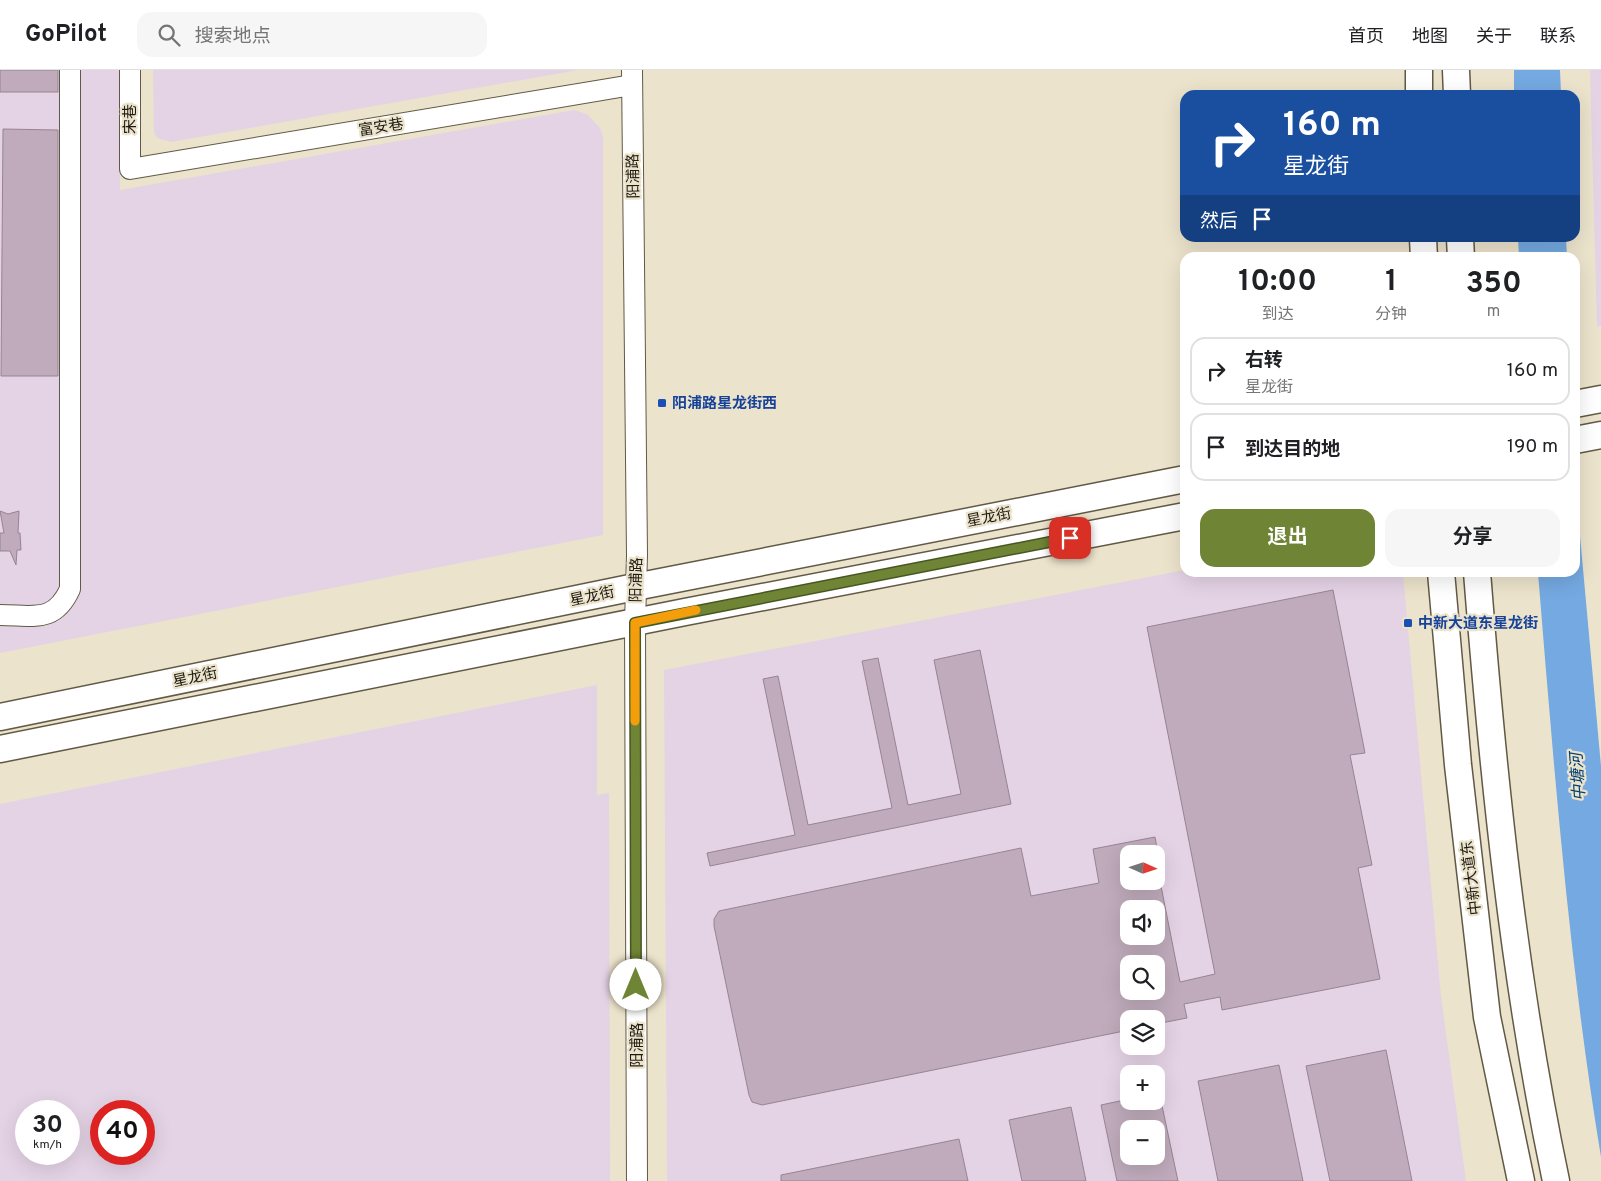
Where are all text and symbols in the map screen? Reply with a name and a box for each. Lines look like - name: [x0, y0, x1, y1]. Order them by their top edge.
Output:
- search box: [137, 12, 487, 57]
- text: GoPilot: [25, 20, 107, 50]
- icon: search: [155, 21, 183, 49]
- text: 搜索地点: [195, 25, 271, 49]
- text: 首页: [1348, 26, 1384, 49]
- text: 地图: [1412, 26, 1448, 49]
- text: 关于: [1476, 26, 1512, 49]
- text: 联系: [1540, 26, 1576, 49]
- street label: 宋巷: [122, 104, 141, 134]
- text: 160 m: [1283, 104, 1381, 148]
- icon: right: [1200, 110, 1265, 175]
- street label: 富安巷: [358, 116, 405, 141]
- street label: 阳浦路: [624, 153, 644, 199]
- text: 星龙街: [1283, 154, 1349, 181]
- icon: arrive: [1248, 205, 1276, 233]
- text: 然后: [1200, 210, 1238, 234]
- text: 10:00: [1238, 264, 1317, 301]
- text: 1: [1385, 264, 1397, 301]
- text: 350: [1466, 266, 1522, 303]
- text: m: [1487, 302, 1500, 322]
- text: 到达: [1262, 305, 1294, 325]
- text: 分钟: [1375, 305, 1407, 325]
- text: 右转: [1245, 349, 1283, 373]
- icon: right: [1202, 357, 1230, 385]
- text: 160 m: [1507, 359, 1558, 383]
- text: 星龙街: [1245, 378, 1293, 398]
- place label: 阳浦路星龙街西: [672, 394, 777, 414]
- marker: 阳浦路星龙街西: [656, 397, 668, 409]
- icon: arrive: [1202, 433, 1230, 461]
- text: 190 m: [1507, 435, 1558, 459]
- text: 到达目的地: [1245, 438, 1340, 462]
- street label: 星龙街: [965, 504, 1013, 532]
- button: 退出: [1200, 509, 1375, 567]
- button: 分享: [1385, 509, 1560, 567]
- pin: [1049, 517, 1091, 559]
- icon: arrive: [1056, 524, 1084, 552]
- street label: 阳浦路: [627, 557, 647, 603]
- street label: 星龙街: [568, 583, 616, 611]
- place label: 中新大道东星龙街: [1418, 614, 1538, 634]
- marker: 中新大道东星龙街: [1402, 617, 1414, 629]
- street label: 星龙街: [171, 664, 219, 692]
- water label: 中塘河: [1567, 749, 1591, 802]
- street label: 中新大道东: [1458, 839, 1486, 916]
- north arrow: [1120, 845, 1165, 890]
- map controls: [1120, 845, 1165, 1165]
- button: sound: [1120, 900, 1165, 945]
- button: search: [1120, 955, 1165, 1000]
- position arrow: [609, 958, 661, 1010]
- button: layers: [1120, 1010, 1165, 1055]
- street label: 阳浦路: [628, 1022, 648, 1068]
- button: +: [1120, 1065, 1165, 1110]
- speed limit sign: 40: [90, 1100, 155, 1165]
- text: 30: [32, 1110, 63, 1142]
- button: −: [1120, 1120, 1165, 1165]
- text: km/h: [33, 1137, 62, 1153]

